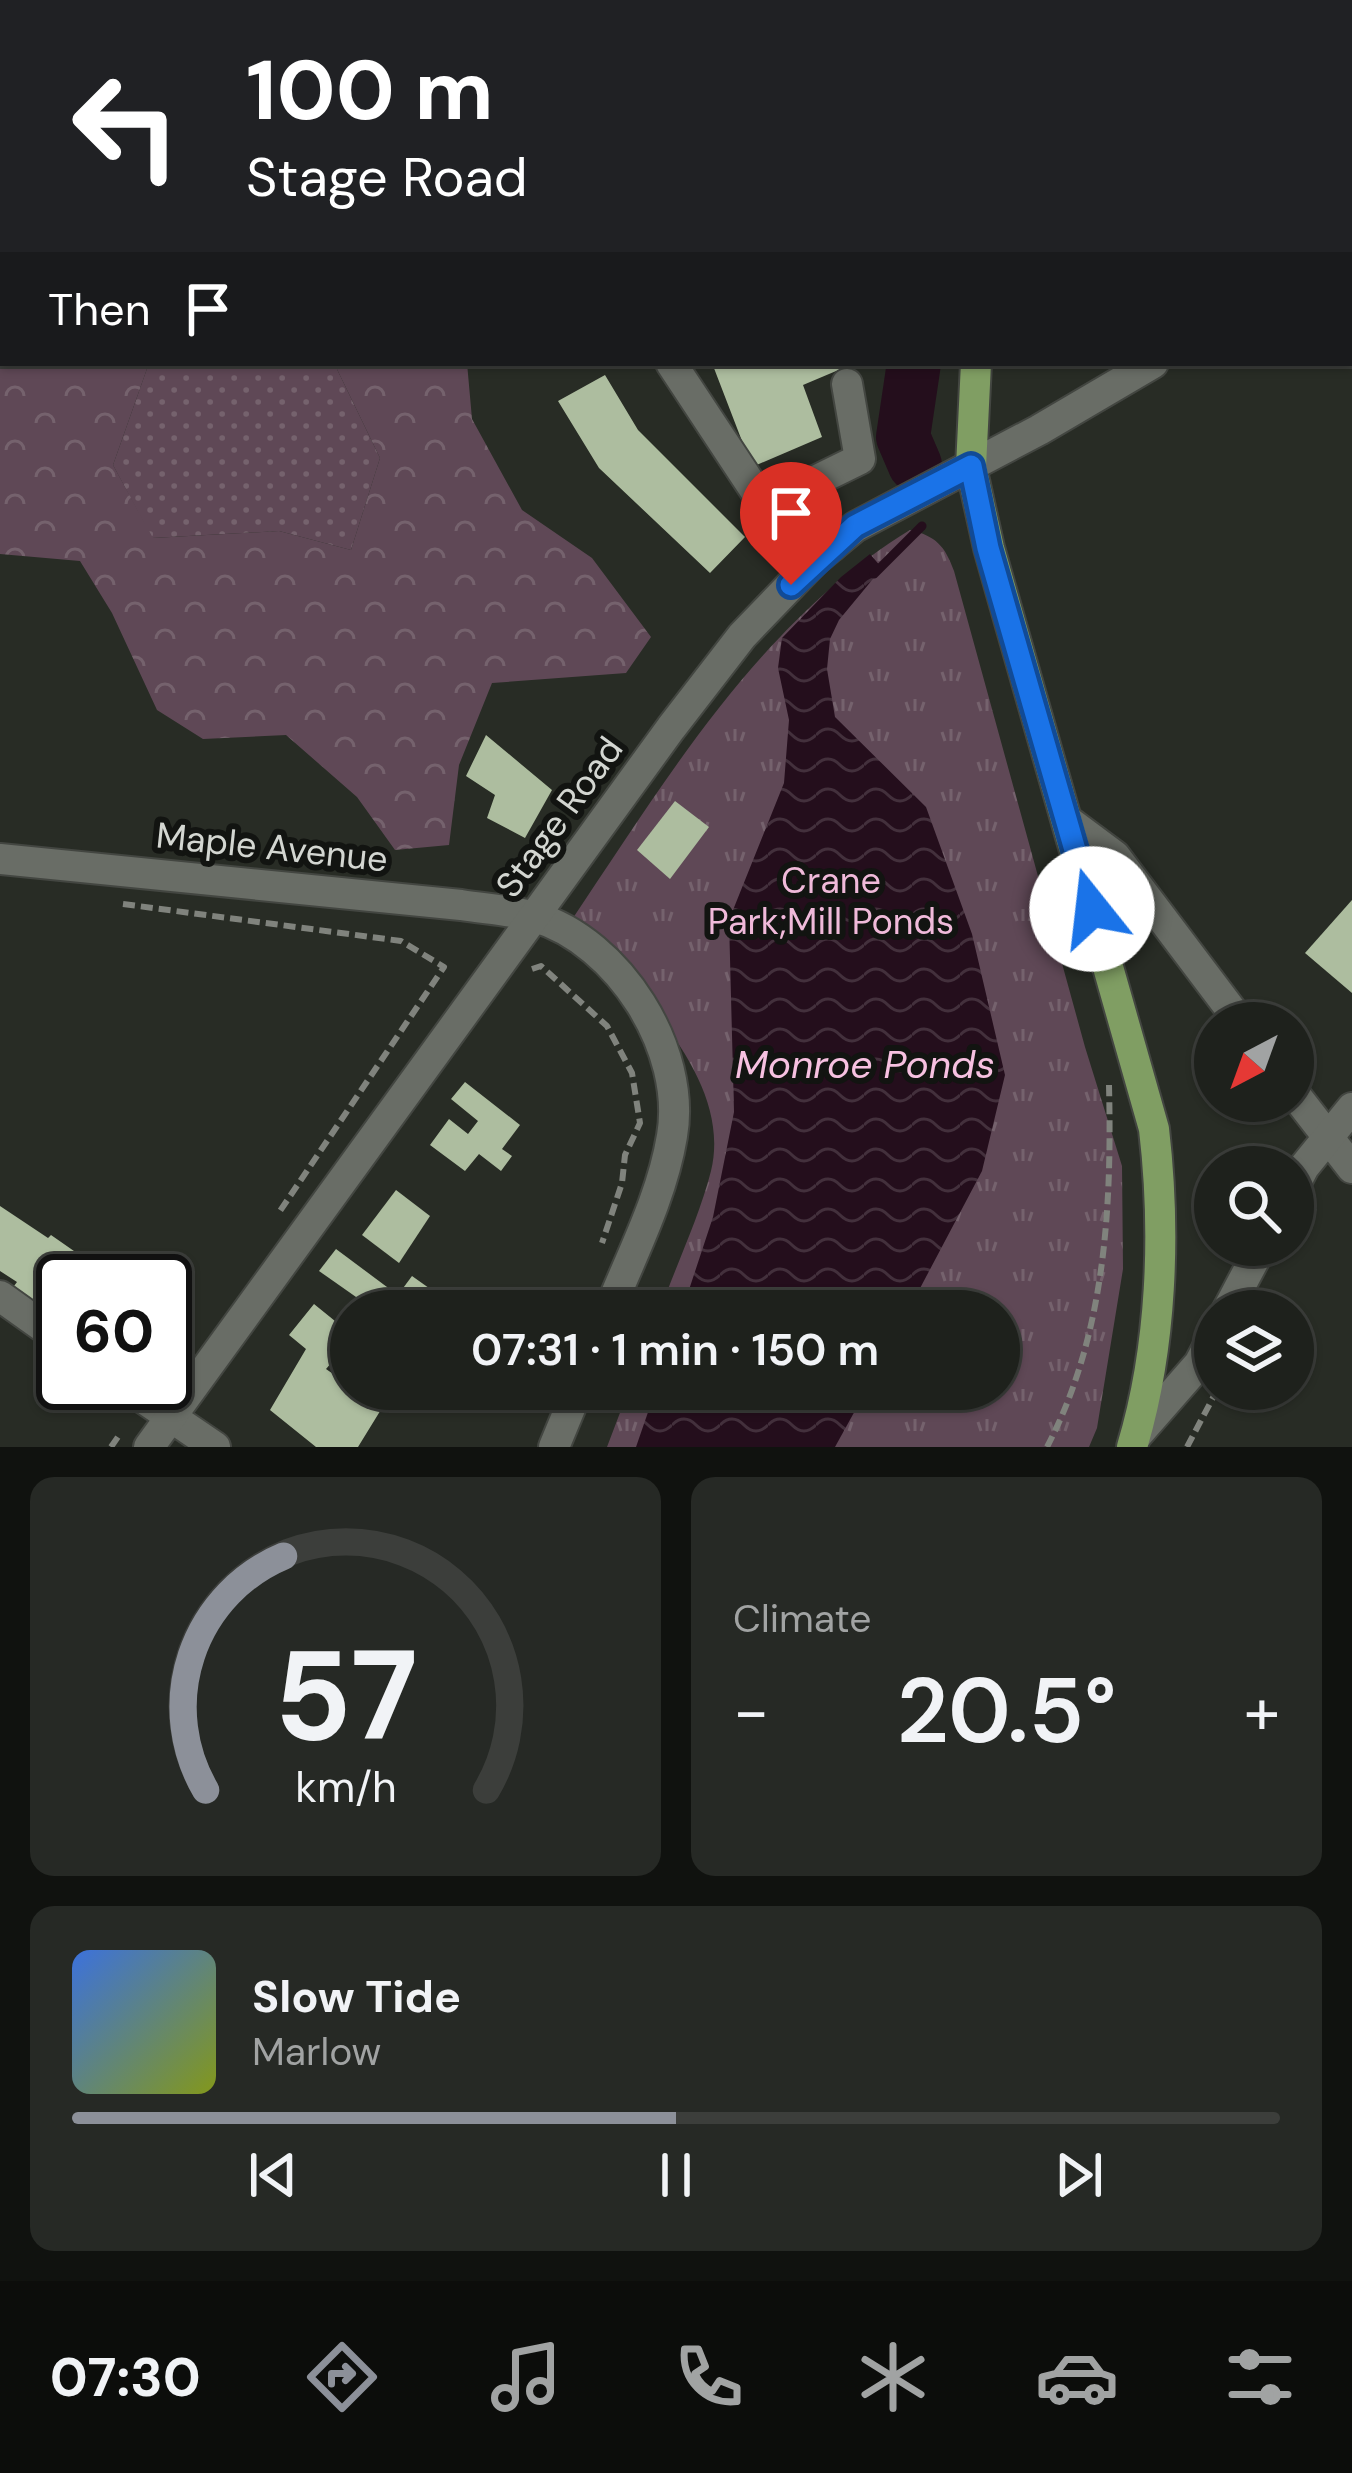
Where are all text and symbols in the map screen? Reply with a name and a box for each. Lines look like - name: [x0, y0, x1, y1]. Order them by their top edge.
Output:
- text: 100 m: [246, 36, 494, 145]
- icon: left: [48, 48, 204, 204]
- text: Stage Road: [246, 142, 528, 213]
- icon: arrive: [175, 276, 241, 342]
- text: Then: [48, 280, 151, 339]
- pin: [740, 462, 842, 585]
- icon: arrive: [758, 480, 824, 546]
- street label: Stage Road: [485, 727, 633, 907]
- street label: Maple Avenue: [154, 811, 390, 883]
- position arrow: [1029, 846, 1155, 972]
- park label: Crane Park;Mill Ponds: [708, 857, 954, 945]
- north arrow: [1194, 1002, 1314, 1122]
- map controls: [1194, 1002, 1314, 1410]
- water label: Monroe Ponds: [735, 1039, 995, 1090]
- button: search: [1194, 1146, 1314, 1266]
- speed limit sign: 60: [36, 1254, 192, 1410]
- button: layers: [1194, 1290, 1314, 1410]
- text: 07:31 · 1 min · 150 m: [471, 1320, 879, 1379]
- text: Climate: [733, 1593, 871, 1644]
- text: 57: [274, 1615, 417, 1778]
- text: 20.5°: [897, 1653, 1116, 1770]
- text: −: [733, 1669, 769, 1754]
- text: +: [1244, 1669, 1280, 1754]
- text: km/h: [295, 1758, 396, 1814]
- text: Slow Tide: [252, 1967, 461, 2026]
- text: Marlow: [252, 2026, 381, 2077]
- icon: previous: [240, 2142, 306, 2208]
- icon: pause: [643, 2142, 709, 2208]
- icon: next: [1046, 2142, 1112, 2208]
- icon: directions: [300, 2335, 384, 2419]
- icon: music: [484, 2335, 568, 2419]
- icon: phone: [667, 2335, 751, 2419]
- icon: climate: [851, 2335, 935, 2419]
- icon: car: [1035, 2335, 1119, 2419]
- icon: filters: [1218, 2335, 1302, 2419]
- text: 07:30: [50, 2342, 201, 2413]

